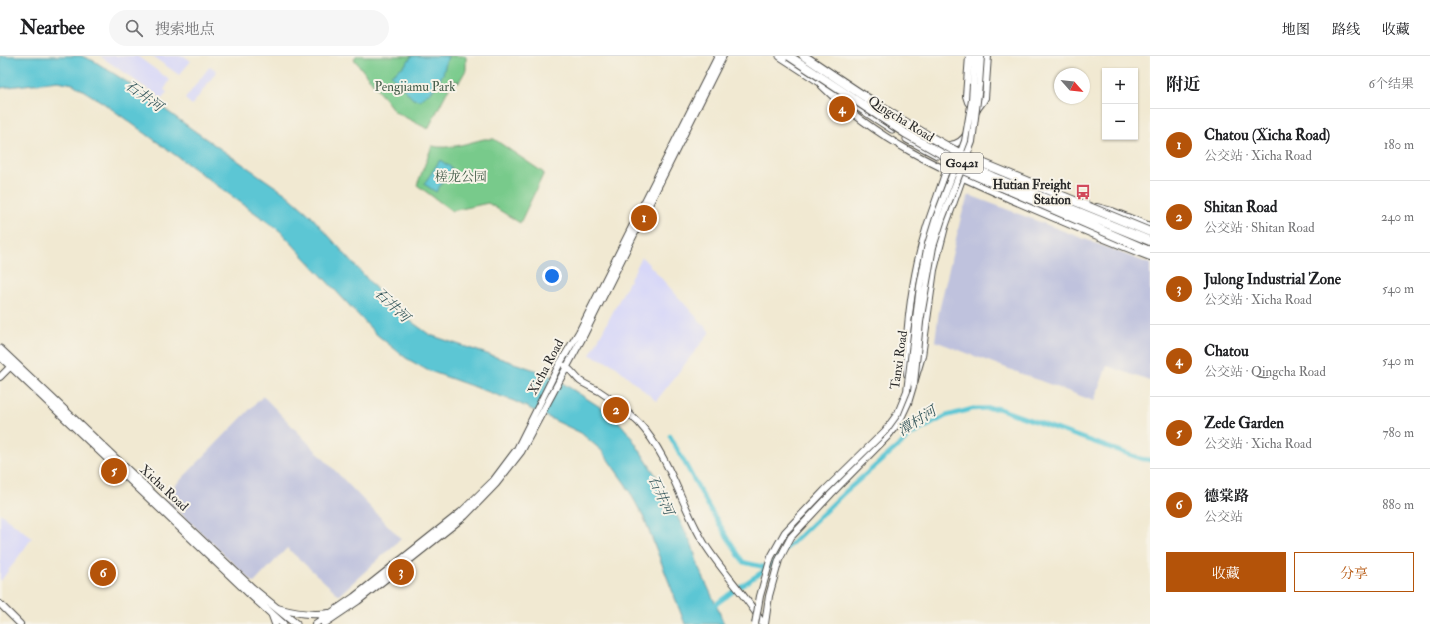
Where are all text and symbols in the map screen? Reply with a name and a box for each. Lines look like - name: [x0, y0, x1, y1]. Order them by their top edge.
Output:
- search box: [109, 10, 389, 46]
- text: Nearbee: [20, 16, 85, 40]
- icon: search: [123, 17, 145, 39]
- text: 搜索地点: [155, 20, 215, 39]
- text: 地图: [1282, 21, 1310, 38]
- text: 路线: [1332, 21, 1360, 38]
- text: 收藏: [1382, 21, 1410, 38]
- north arrow: [1054, 68, 1090, 104]
- map controls: [1102, 68, 1138, 140]
- button: +: [1102, 68, 1138, 104]
- text: 附近: [1166, 74, 1200, 95]
- text: 6个结果: [1368, 76, 1414, 92]
- water label: 石井河: [122, 77, 168, 117]
- park label: Pengjiamu Park: [375, 79, 456, 95]
- street label: Qingcha Road: [865, 92, 937, 146]
- pin: 4: [829, 94, 855, 124]
- button: −: [1102, 104, 1138, 140]
- text: Chatou (Xicha Road): [1204, 126, 1330, 145]
- text: 1: [1177, 137, 1181, 153]
- text: 180 m: [1384, 137, 1414, 153]
- text: 公交站 · Xicha Road: [1204, 148, 1312, 164]
- road number: G0421: [941, 153, 983, 173]
- park label: 槎龙公园: [435, 169, 487, 185]
- place label: Hutian Freight Station: [992, 177, 1072, 208]
- bus stop icon: Hutian Freight Station: [1074, 183, 1092, 201]
- text: Shitan Road: [1204, 198, 1277, 217]
- pin: 1: [631, 203, 657, 233]
- text: 2: [1176, 209, 1182, 225]
- text: 240 m: [1381, 209, 1414, 225]
- text: 公交站 · Shitan Road: [1204, 220, 1315, 236]
- your location: [542, 266, 562, 286]
- text: Julong Industrial Zone: [1204, 270, 1341, 289]
- text: 3: [1177, 281, 1182, 297]
- text: 540 m: [1382, 281, 1414, 297]
- water label: 石井河: [371, 284, 415, 328]
- text: 公交站 · Xicha Road: [1204, 292, 1312, 308]
- street label: Tanxi Road: [887, 329, 911, 391]
- street label: Xicha Road: [525, 336, 568, 398]
- text: Chatou: [1204, 342, 1249, 361]
- text: 4: [1175, 353, 1183, 369]
- text: 540 m: [1382, 353, 1414, 369]
- text: 公交站 · Qingcha Road: [1204, 364, 1326, 380]
- pin: 2: [603, 395, 629, 425]
- water label: 潭村河: [895, 401, 942, 439]
- text: Zede Garden: [1204, 414, 1284, 433]
- text: 5: [1176, 425, 1182, 441]
- text: 780 m: [1382, 425, 1414, 441]
- text: 公交站 · Xicha Road: [1204, 436, 1312, 452]
- pin: 5: [101, 456, 127, 486]
- street label: Xicha Road: [136, 461, 192, 515]
- water label: 石井河: [645, 472, 679, 520]
- text: 德棠路: [1204, 487, 1249, 506]
- text: 6: [1176, 497, 1182, 513]
- text: 880 m: [1382, 497, 1414, 513]
- text: 公交站: [1204, 509, 1243, 525]
- button: 收藏: [1166, 552, 1286, 592]
- button: 分享: [1294, 552, 1414, 592]
- pin: 3: [388, 557, 414, 587]
- pin: 6: [90, 558, 116, 588]

